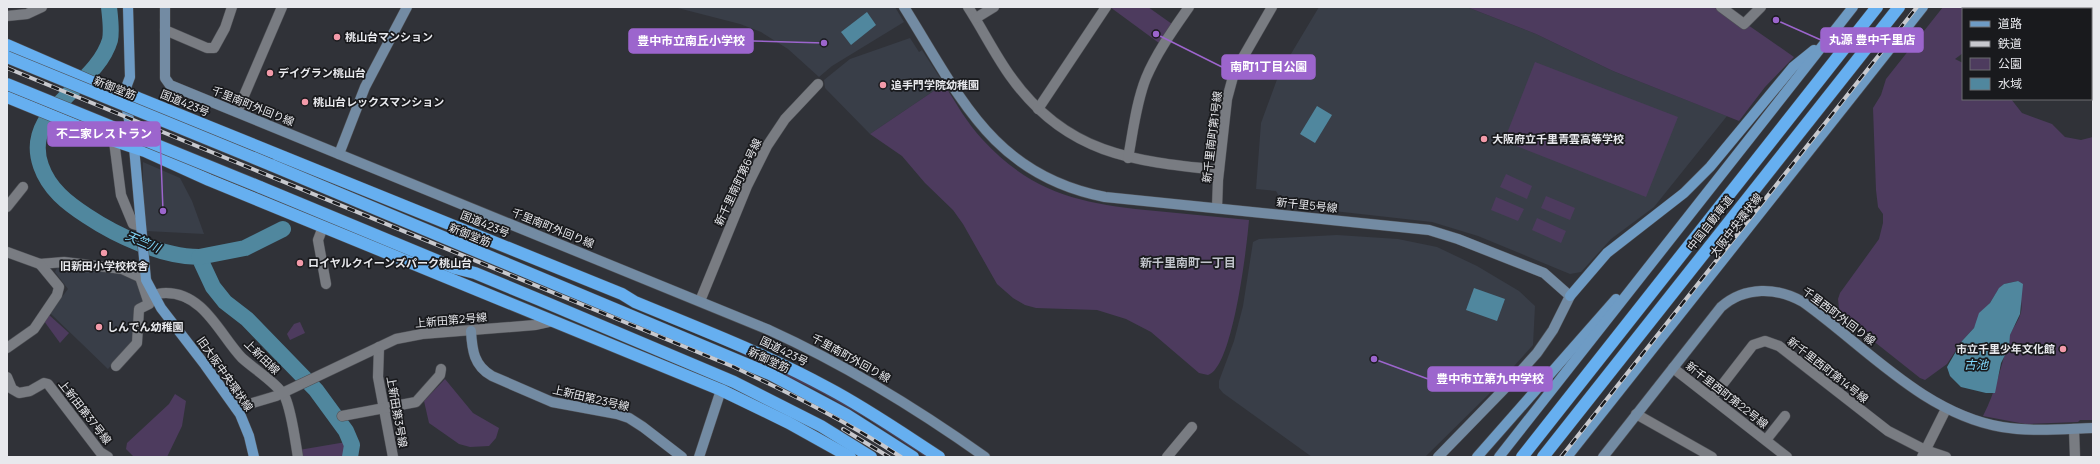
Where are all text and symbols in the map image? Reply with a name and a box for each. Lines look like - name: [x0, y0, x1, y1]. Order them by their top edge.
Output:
- legend: [1962, 8, 2092, 100]
- text: 道路: [1998, 15, 2022, 32]
- callout: 丸源 豊中千里店: [1821, 28, 1923, 52]
- place label: 桃山台マンション: [345, 29, 433, 44]
- callout: 豊中市立南丘小学校: [629, 29, 753, 53]
- text: 丸源 豊中千里店: [1829, 31, 1915, 48]
- marker: 桃山台マンション: [332, 32, 342, 42]
- text: 豊中市立南丘小学校: [637, 32, 745, 49]
- text: 鉄道: [1998, 35, 2022, 52]
- callout: 南町1丁目公園: [1222, 55, 1315, 79]
- text: 公園: [1998, 55, 2022, 72]
- text: 南町1丁目公園: [1230, 58, 1308, 75]
- place label: デイグラン桃山台: [278, 65, 366, 80]
- marker: デイグラン桃山台: [265, 68, 275, 78]
- street label: 新御堂筋: [92, 72, 138, 103]
- text: 水域: [1998, 75, 2022, 92]
- place label: 追手門学院幼稚園: [891, 77, 979, 92]
- marker: 追手門学院幼稚園: [878, 80, 888, 90]
- street label: 千里南町外回り線: [210, 82, 297, 129]
- street label: 国道423号: [158, 86, 212, 119]
- street label: 新千里南町第1号線: [1198, 90, 1225, 184]
- place label: 桃山台レックスマンション: [313, 94, 444, 109]
- marker: 桃山台レックスマンション: [300, 97, 310, 107]
- callout: 不二家レストラン: [48, 122, 160, 146]
- text: 不二家レストラン: [56, 125, 152, 142]
- place label: 大阪府立千里青雲高等学校: [1492, 131, 1624, 146]
- marker: 大阪府立千里青雲高等学校: [1479, 134, 1489, 144]
- street label: 新千里南町第6号線: [711, 136, 764, 228]
- street label: 大阪中央環状線: [1706, 190, 1765, 260]
- street label: 中国自動車道: [1683, 192, 1736, 253]
- street label: 新千里5号線: [1276, 194, 1338, 215]
- street label: 千里南町外回り線: [510, 204, 597, 251]
- street label: 国道423号: [458, 207, 512, 240]
- street label: 新御堂筋: [447, 219, 493, 250]
- water label: 天竺川: [123, 227, 165, 257]
- marker: 旧新田小学校校舎: [99, 248, 109, 258]
- district label: 新千里南町一丁目: [1140, 254, 1236, 271]
- place label: ロイヤルクイーンズパーク桃山台: [308, 255, 472, 270]
- place label: 旧新田小学校校舎: [60, 258, 149, 273]
- marker: ロイヤルクイーンズパーク桃山台: [295, 258, 305, 268]
- street label: 千里西町外回り線: [1800, 283, 1879, 348]
- street label: 上新田第2号線: [414, 309, 488, 330]
- place label: しんでん幼稚園: [107, 319, 183, 334]
- marker: しんでん幼稚園: [94, 322, 104, 332]
- street label: 千里南町外回り線: [809, 330, 893, 385]
- street label: 国道423号: [758, 332, 811, 369]
- street label: 旧大阪中央環状線: [194, 333, 257, 414]
- street label: 新千里西町第14号線: [1785, 333, 1872, 406]
- street label: 上新田線: [241, 336, 283, 377]
- place label: 市立千里少年文化館: [1956, 341, 2055, 356]
- street label: 新御堂筋: [746, 343, 792, 376]
- marker: 市立千里少年文化館: [2058, 344, 2068, 354]
- water label: 古池: [1964, 356, 1989, 373]
- street label: 新千里西町第22号線: [1683, 358, 1772, 431]
- callout: 豊中市立第九中学校: [1428, 367, 1552, 391]
- text: 豊中市立第九中学校: [1436, 370, 1544, 387]
- street label: 上新田第3号線: [384, 375, 411, 449]
- street label: 上新田第37号線: [56, 376, 115, 447]
- street label: 上新田第23号線: [551, 381, 631, 414]

